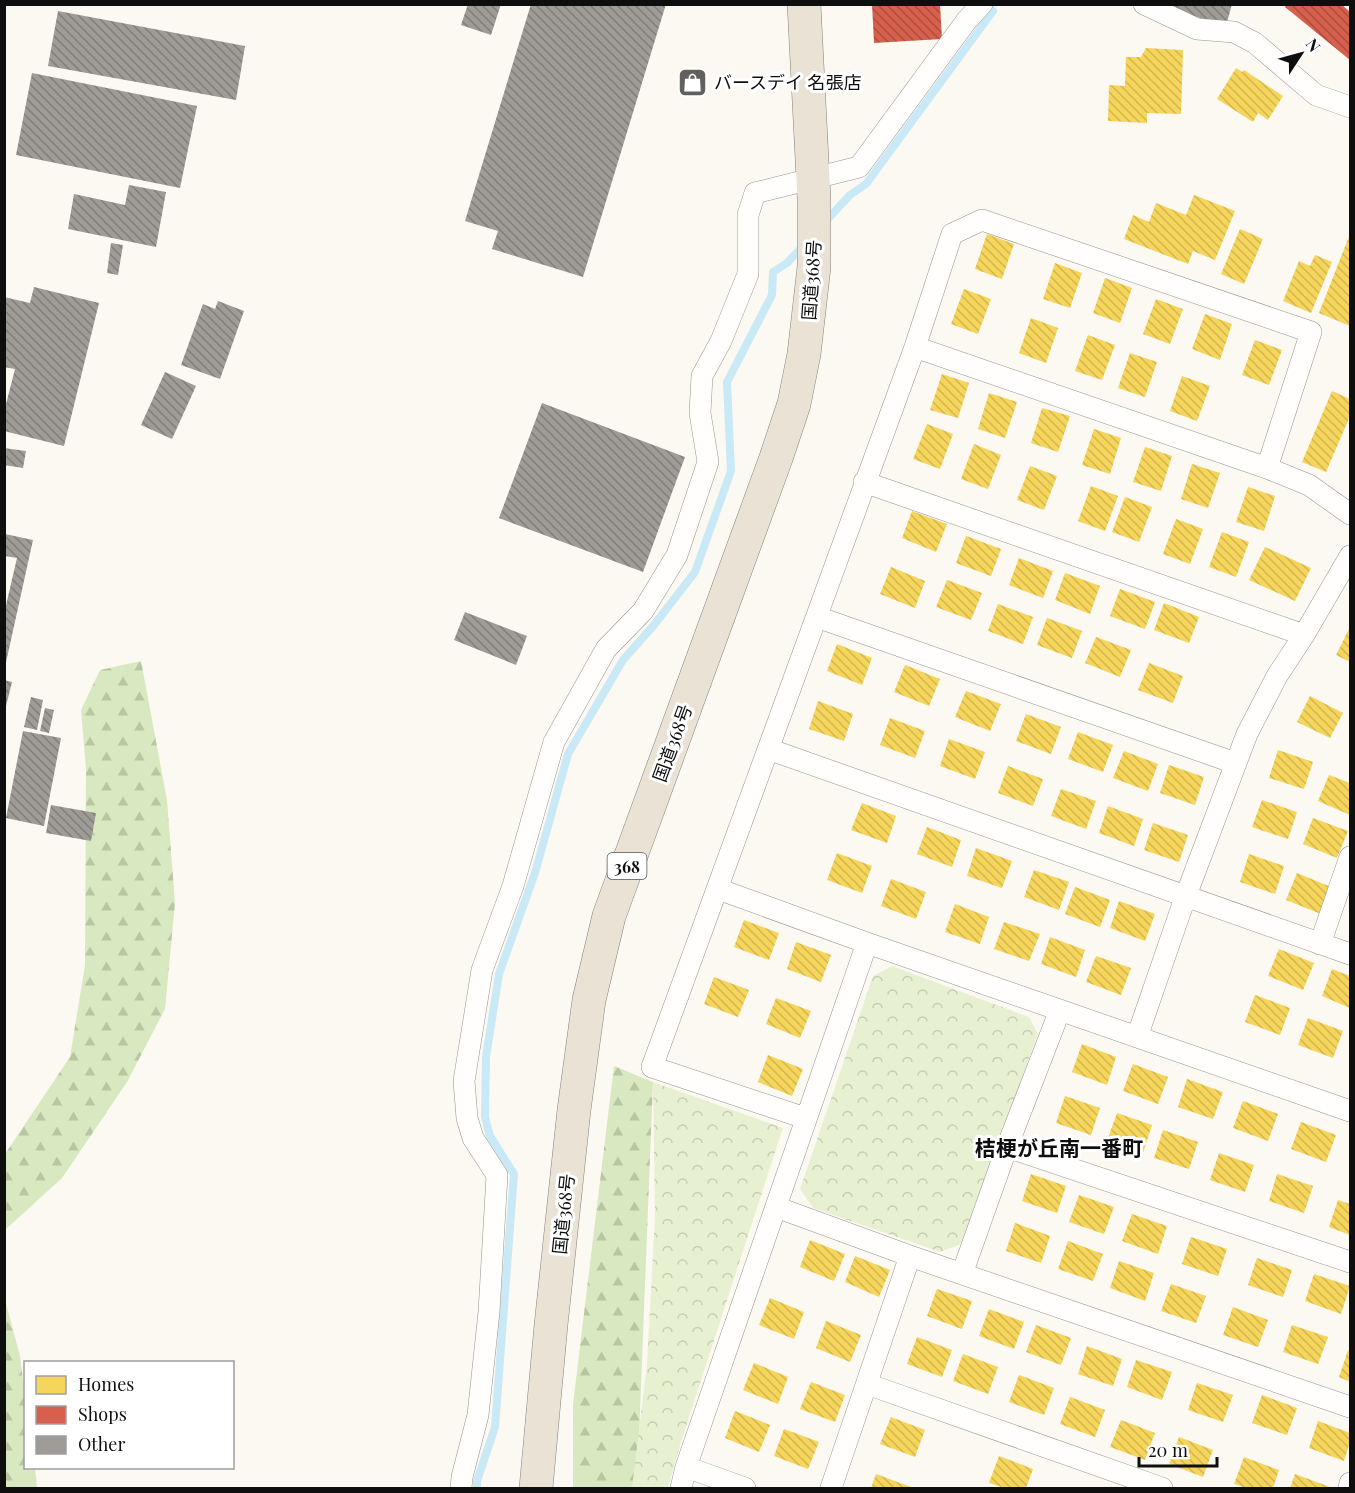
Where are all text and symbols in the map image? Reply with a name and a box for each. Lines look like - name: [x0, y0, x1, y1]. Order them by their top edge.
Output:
- north arrow: [1271, 24, 1331, 84]
- text: N: [1302, 34, 1326, 56]
- shop icon: バースデイ 名張店: [677, 66, 709, 98]
- place label: バースデイ 名張店: [714, 70, 862, 94]
- street label: 国道368号: [796, 239, 826, 321]
- street label: 国道368号: [647, 701, 697, 785]
- road number: 368: [608, 853, 646, 879]
- district label: 桔梗が丘南一番町: [975, 1133, 1143, 1161]
- street label: 国道368号: [547, 1173, 579, 1255]
- legend: [24, 1361, 234, 1469]
- text: Homes: [78, 1372, 134, 1396]
- text: Shops: [78, 1402, 127, 1426]
- scale bar: [1139, 1430, 1217, 1468]
- text: Other: [78, 1432, 125, 1456]
- text: 20 m: [1148, 1438, 1188, 1462]

